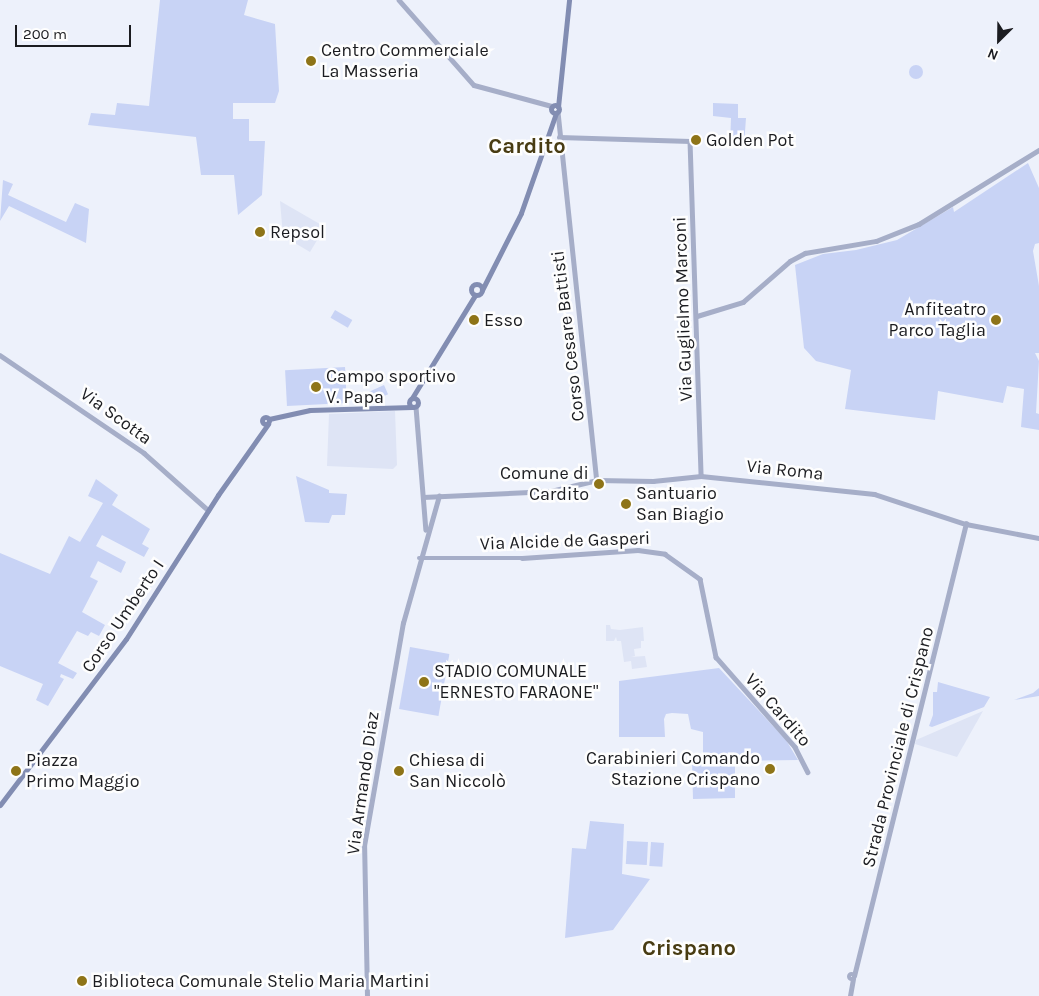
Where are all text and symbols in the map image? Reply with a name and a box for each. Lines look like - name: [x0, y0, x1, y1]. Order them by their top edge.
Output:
- scale bar: [18, 15, 134, 47]
- north arrow: [974, 15, 1024, 65]
- text: 200 m: [23, 25, 67, 43]
- place label: Centro Commerciale La Masseria: [321, 40, 489, 82]
- text: N: [985, 44, 1001, 64]
- marker: Centro Commerciale La Masseria: [305, 55, 317, 67]
- place label: Golden Pot: [706, 129, 794, 151]
- district label: Cardito: [488, 134, 566, 160]
- marker: Golden Pot: [690, 134, 702, 146]
- street label: Via Guglielmo Marconi: [669, 216, 697, 402]
- place label: Repsol: [270, 221, 325, 243]
- marker: Repsol: [254, 226, 266, 238]
- street label: Corso Cesare Battisti: [547, 249, 589, 423]
- place label: Anfiteatro Parco Taglia: [888, 299, 986, 342]
- place label: Esso: [484, 309, 523, 331]
- marker: Esso: [468, 314, 480, 326]
- marker: Anfiteatro Parco Taglia: [990, 314, 1002, 326]
- place label: Campo sportivo V. Papa: [326, 366, 456, 408]
- marker: Campo sportivo V. Papa: [310, 381, 322, 393]
- street label: Via Scotta: [76, 383, 156, 449]
- street label: Via Roma: [745, 455, 825, 485]
- place label: Comune di Cardito: [500, 463, 589, 506]
- marker: Comune di Cardito: [593, 478, 605, 490]
- place label: Santuario San Biagio: [636, 483, 724, 526]
- marker: Santuario San Biagio: [620, 498, 632, 510]
- street label: Via Alcide de Gasperi: [479, 527, 651, 555]
- street label: Corso Umberto I: [77, 555, 169, 677]
- street label: Strada Provinciale di Crispano: [858, 624, 938, 870]
- place label: STADIO COMUNALE "ERNESTO FARAONE": [434, 661, 598, 704]
- street label: Via Cardito: [740, 669, 816, 751]
- marker: STADIO COMUNALE "ERNESTO FARAONE": [418, 676, 430, 688]
- street label: Via Armando Diaz: [342, 710, 384, 856]
- place label: Carabinieri Comando Stazione Crispano: [586, 748, 760, 791]
- place label: Piazza Primo Maggio: [26, 750, 139, 792]
- place label: Chiesa di San Niccolò: [409, 750, 506, 792]
- marker: Carabinieri Comando Stazione Crispano: [764, 763, 776, 775]
- marker: Piazza Primo Maggio: [10, 765, 22, 777]
- marker: Chiesa di San Niccolò: [393, 765, 405, 777]
- district label: Crispano: [642, 936, 736, 962]
- place label: Biblioteca Comunale Stelio Maria Martini: [92, 970, 430, 992]
- marker: Biblioteca Comunale Stelio Maria Martini: [76, 975, 88, 987]

